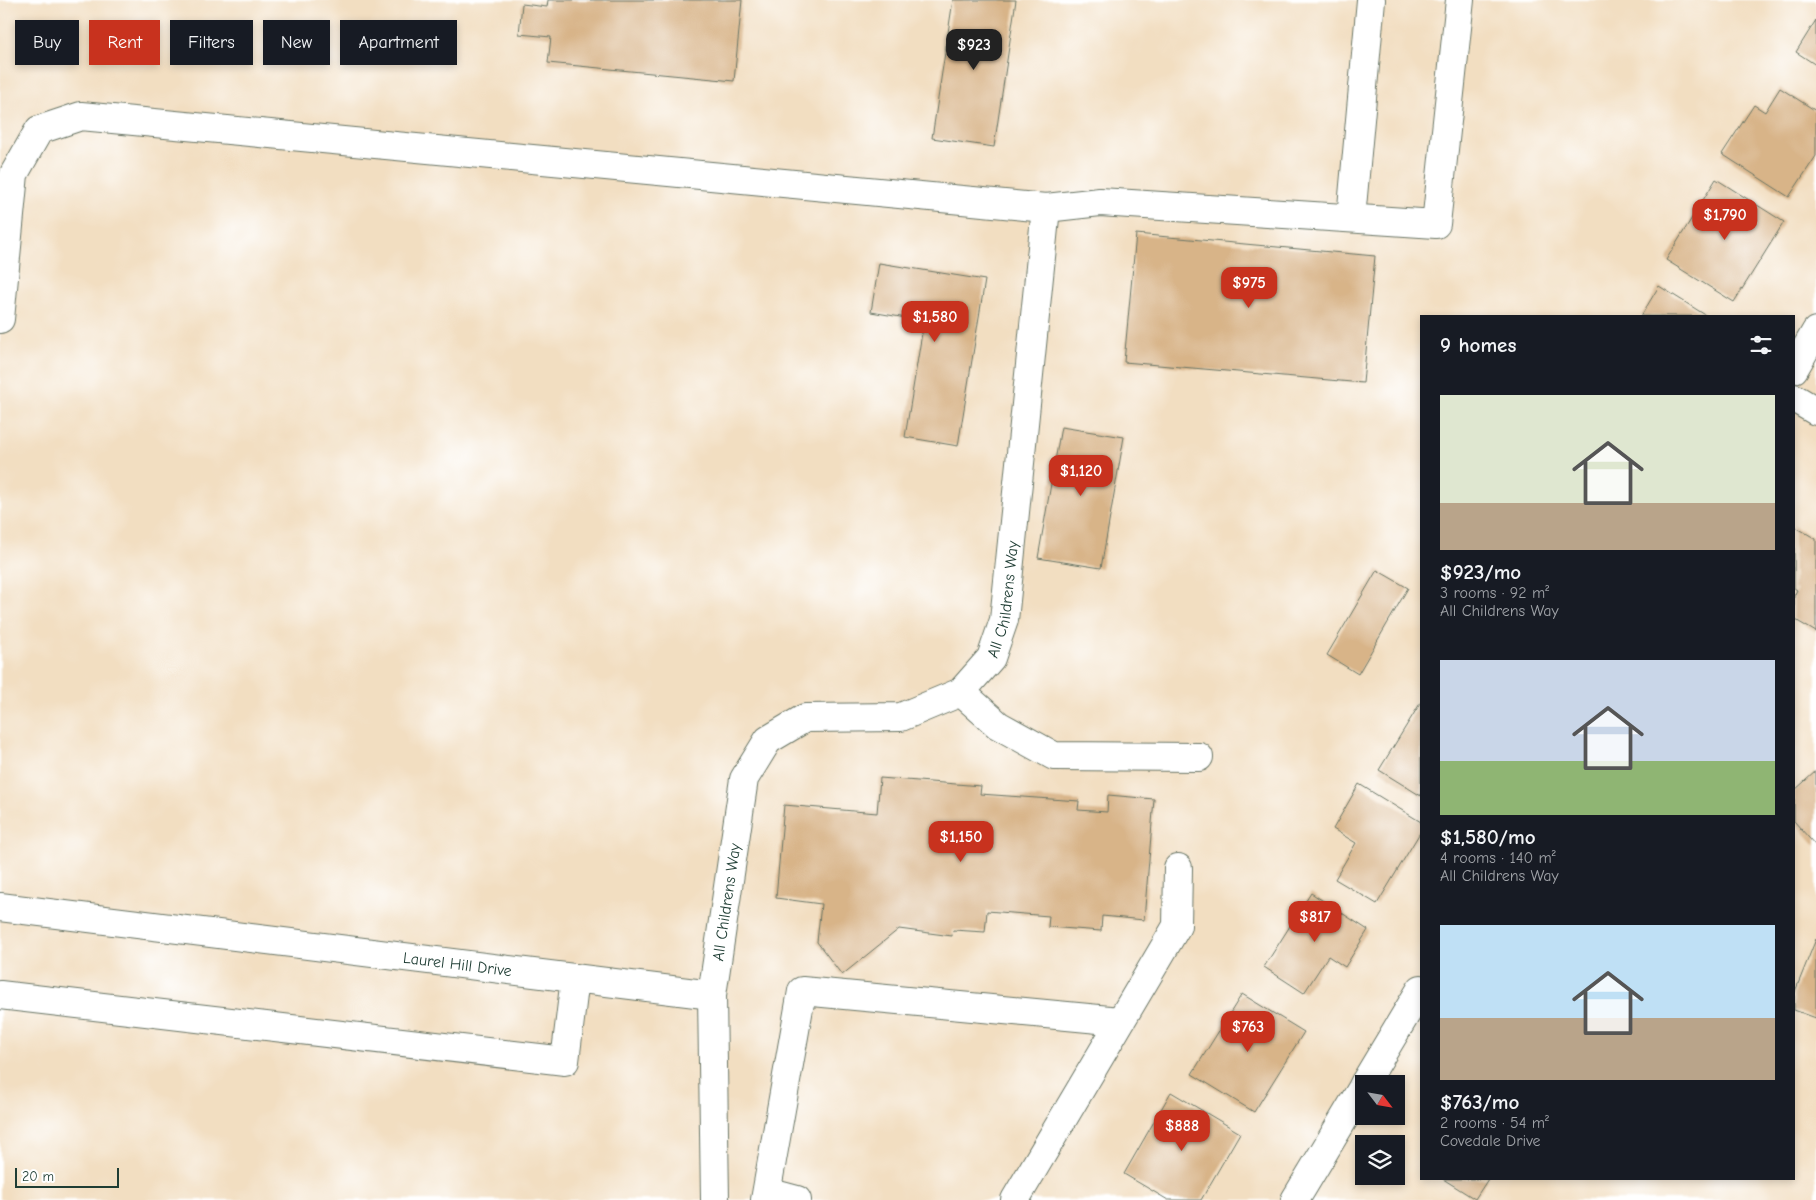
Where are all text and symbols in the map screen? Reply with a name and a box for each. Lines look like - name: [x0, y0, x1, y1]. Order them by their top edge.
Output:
- chip: Buy: [15, 20, 79, 65]
- chip: Rent: [89, 20, 160, 65]
- chip: Filters: [170, 20, 253, 65]
- chip: New: [263, 20, 330, 65]
- chip: Apartment: [340, 20, 457, 65]
- pin: $923: [944, 28, 1004, 71]
- text: $923: [957, 36, 991, 54]
- pin: $1,790: [1684, 198, 1766, 241]
- text: $1,790: [1703, 206, 1747, 224]
- pin: $975: [1219, 266, 1279, 309]
- text: $975: [1232, 274, 1266, 292]
- pin: $1,580: [894, 300, 976, 343]
- text: $1,580: [913, 308, 957, 326]
- icon: filters: [1747, 331, 1775, 359]
- text: 9 homes: [1440, 333, 1516, 357]
- icon: home: [1563, 428, 1653, 518]
- pin: $1,120: [1040, 454, 1122, 497]
- text: $1,120: [1060, 462, 1102, 480]
- street label: All Childrens Way: [984, 539, 1022, 660]
- text: $923/mo: [1440, 560, 1521, 584]
- text: 3 rooms · 92 m²: [1440, 584, 1549, 602]
- text: All Childrens Way: [1440, 602, 1559, 620]
- icon: home: [1563, 693, 1653, 783]
- pin: $1,150: [920, 820, 1002, 863]
- text: $1,580/mo: [1440, 825, 1536, 849]
- text: $1,150: [940, 828, 982, 846]
- street label: All Childrens Way: [709, 841, 745, 962]
- text: 4 rooms · 140 m²: [1440, 849, 1556, 867]
- text: All Childrens Way: [1440, 867, 1559, 885]
- pin: $817: [1285, 900, 1345, 943]
- text: $817: [1299, 908, 1331, 926]
- street label: Laurel Hill Drive: [402, 949, 513, 980]
- icon: home: [1563, 958, 1653, 1048]
- pin: $763: [1218, 1010, 1278, 1053]
- text: $763: [1232, 1018, 1264, 1036]
- north arrow: [1355, 1075, 1405, 1125]
- map controls: [1355, 1075, 1405, 1185]
- text: $763/mo: [1440, 1090, 1519, 1114]
- pin: $888: [1152, 1110, 1212, 1152]
- text: 2 rooms · 54 m²: [1440, 1114, 1549, 1132]
- text: $888: [1165, 1117, 1199, 1135]
- text: Covedale Drive: [1440, 1132, 1541, 1150]
- button: layers: [1355, 1135, 1405, 1185]
- scale bar: [15, 1165, 119, 1188]
- text: 20 m: [22, 1168, 54, 1185]

